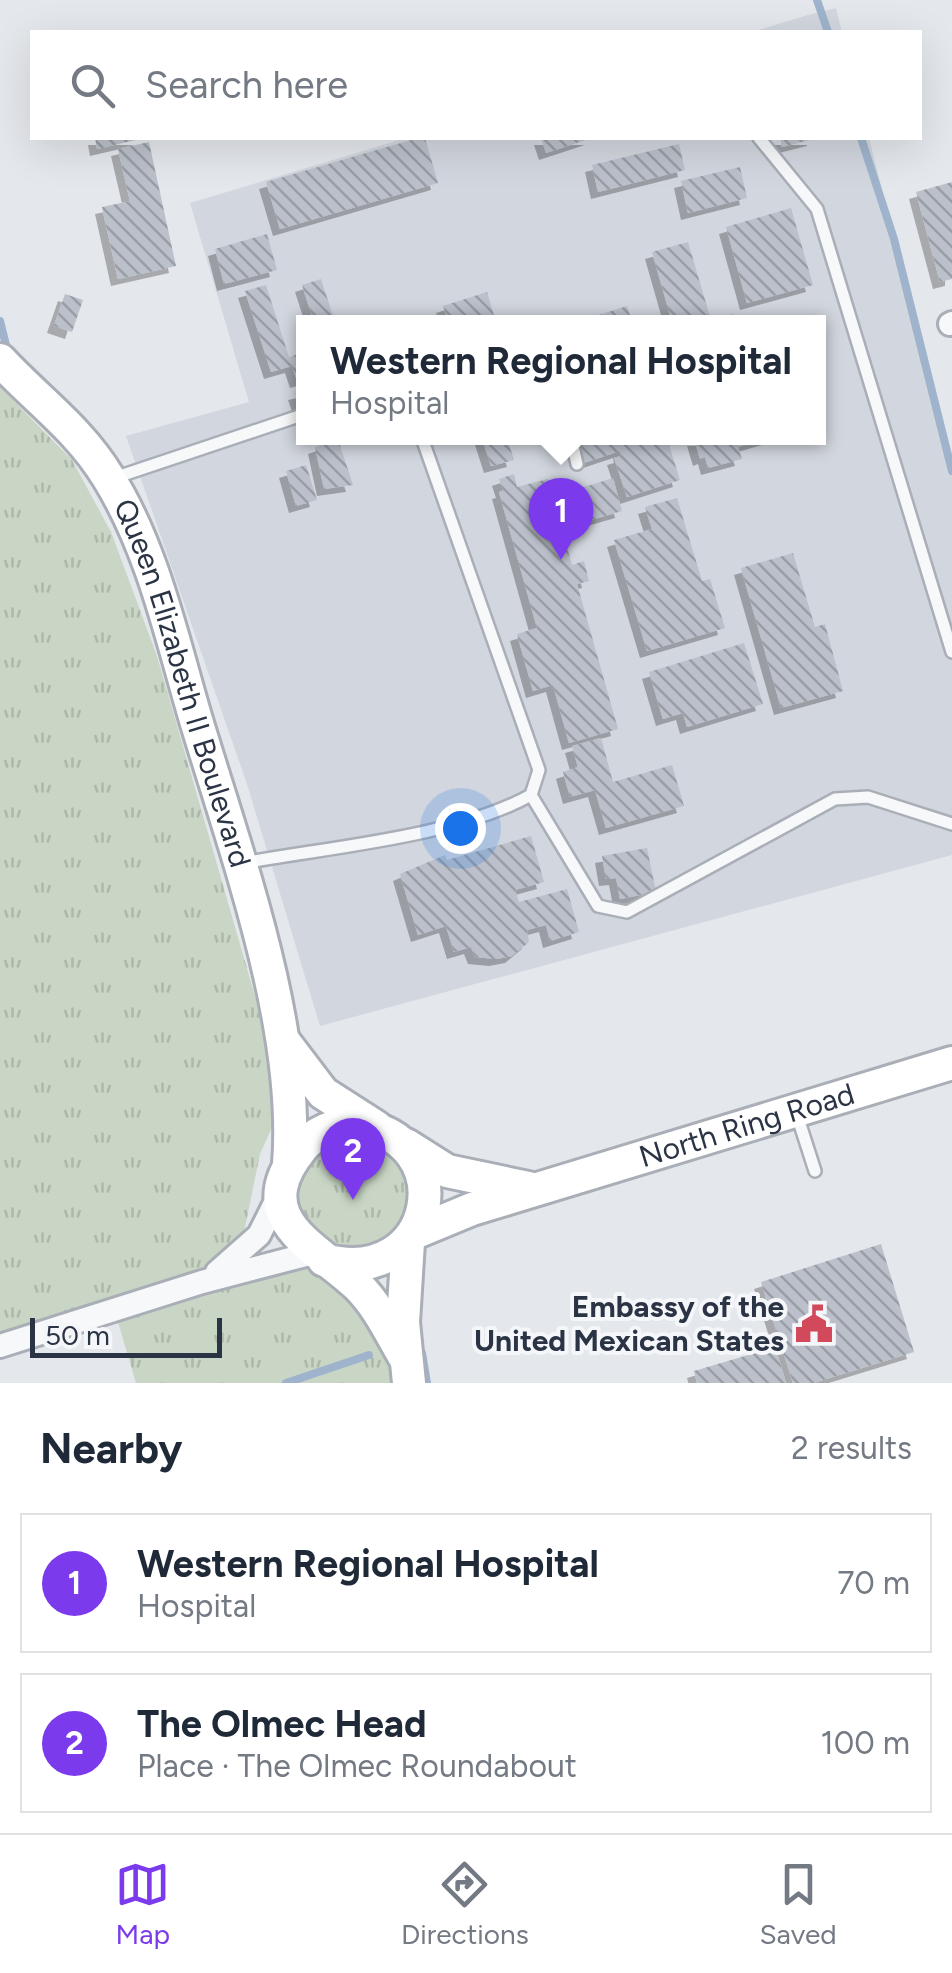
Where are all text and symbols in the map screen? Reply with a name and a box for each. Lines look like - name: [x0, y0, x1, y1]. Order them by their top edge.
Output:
- search box: [30, 30, 922, 140]
- icon: search: [65, 58, 120, 113]
- text: Search here: [145, 62, 348, 108]
- popup: [296, 315, 826, 445]
- text: Western Regional Hospital: [330, 338, 792, 384]
- text: Hospital: [330, 384, 449, 422]
- pin: 1: [528, 478, 594, 560]
- street label: Queen Elizabeth II Boulevard: [106, 493, 259, 872]
- your location: [435, 803, 486, 854]
- street label: North Ring Road: [635, 1075, 859, 1175]
- pin: 2: [320, 1118, 386, 1200]
- place label: Embassy of the United Mexican States: [474, 1288, 784, 1359]
- public building icon: Embassy of the United Mexican States: [793, 1303, 835, 1345]
- scale bar: [30, 1313, 222, 1358]
- text: 50 m: [45, 1318, 110, 1352]
- text: Nearby: [40, 1423, 182, 1474]
- text: 2 results: [791, 1429, 912, 1467]
- text: Western Regional Hospital: [137, 1541, 599, 1587]
- text: 1: [68, 1564, 81, 1602]
- text: 70 m: [837, 1564, 910, 1602]
- text: Hospital: [137, 1587, 256, 1625]
- text: The Olmec Head: [137, 1701, 427, 1747]
- text: 2: [65, 1724, 84, 1762]
- text: 100 m: [821, 1724, 910, 1762]
- text: Place · The Olmec Roundabout: [137, 1747, 577, 1785]
- tab: Map: [115, 1857, 170, 1951]
- tab: Directions: [401, 1857, 529, 1951]
- tab: Saved: [759, 1857, 837, 1951]

